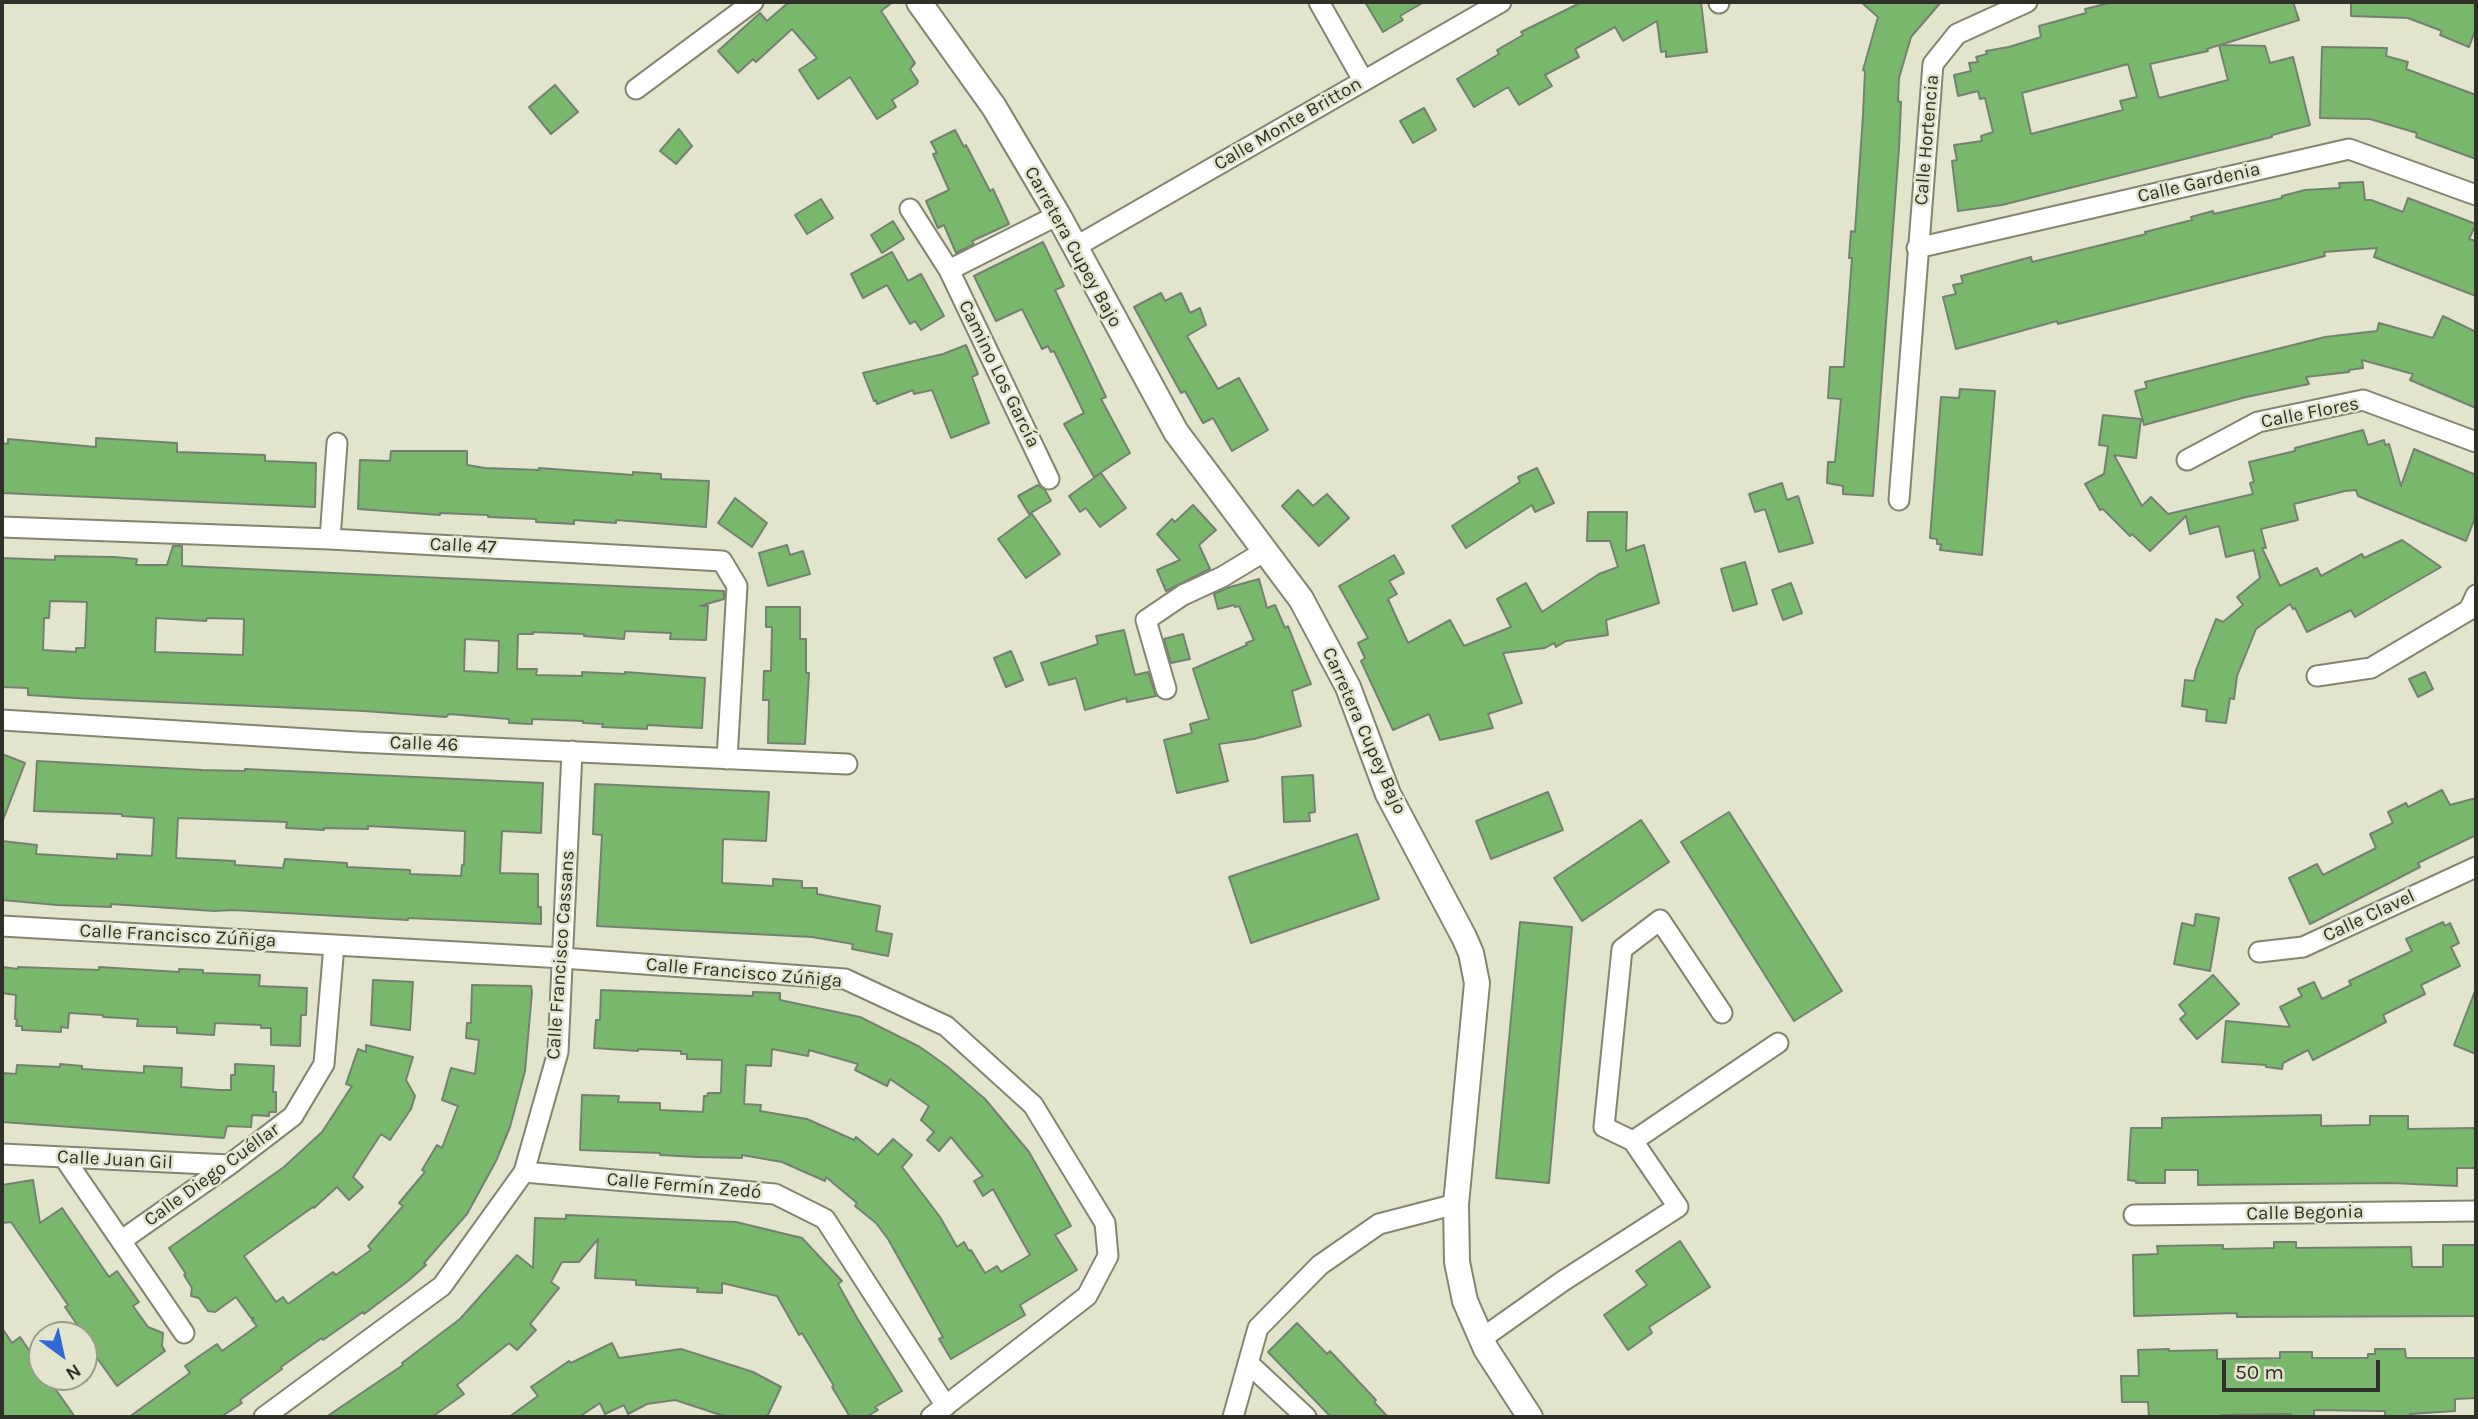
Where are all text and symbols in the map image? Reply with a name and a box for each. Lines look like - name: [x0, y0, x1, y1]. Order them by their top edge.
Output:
- street label: Calle Monte Britton: [1210, 72, 1366, 176]
- street label: Calle Hortencia: [1910, 74, 1944, 206]
- street label: Calle Gardenia: [2135, 158, 2263, 208]
- street label: Carretera Cupey Bajo: [1019, 163, 1127, 331]
- street label: Camino Los García: [953, 297, 1045, 451]
- street label: Calle Flores: [2259, 392, 2361, 434]
- street label: Calle 47: [429, 533, 497, 559]
- street label: Carretera Cupey Bajo: [1317, 644, 1411, 818]
- street label: Calle 46: [389, 731, 459, 757]
- street label: Calle Francisco Cassans: [542, 850, 580, 1060]
- street label: Calle Clavel: [2319, 885, 2419, 947]
- street label: Calle Francisco Zúñiga: [79, 919, 277, 953]
- street label: Calle Francisco Zúñiga: [645, 953, 843, 993]
- street label: Calle Diego Cuéllar: [140, 1118, 284, 1232]
- street label: Calle Juan Gil: [57, 1146, 173, 1174]
- street label: Calle Fermín Zedó: [606, 1168, 762, 1204]
- street label: Calle Begonia: [2246, 1201, 2364, 1225]
- north arrow: [28, 1321, 98, 1391]
- scale bar: [2226, 1346, 2384, 1390]
- text: N: [62, 1359, 85, 1385]
- text: 50 m: [2235, 1360, 2284, 1384]

